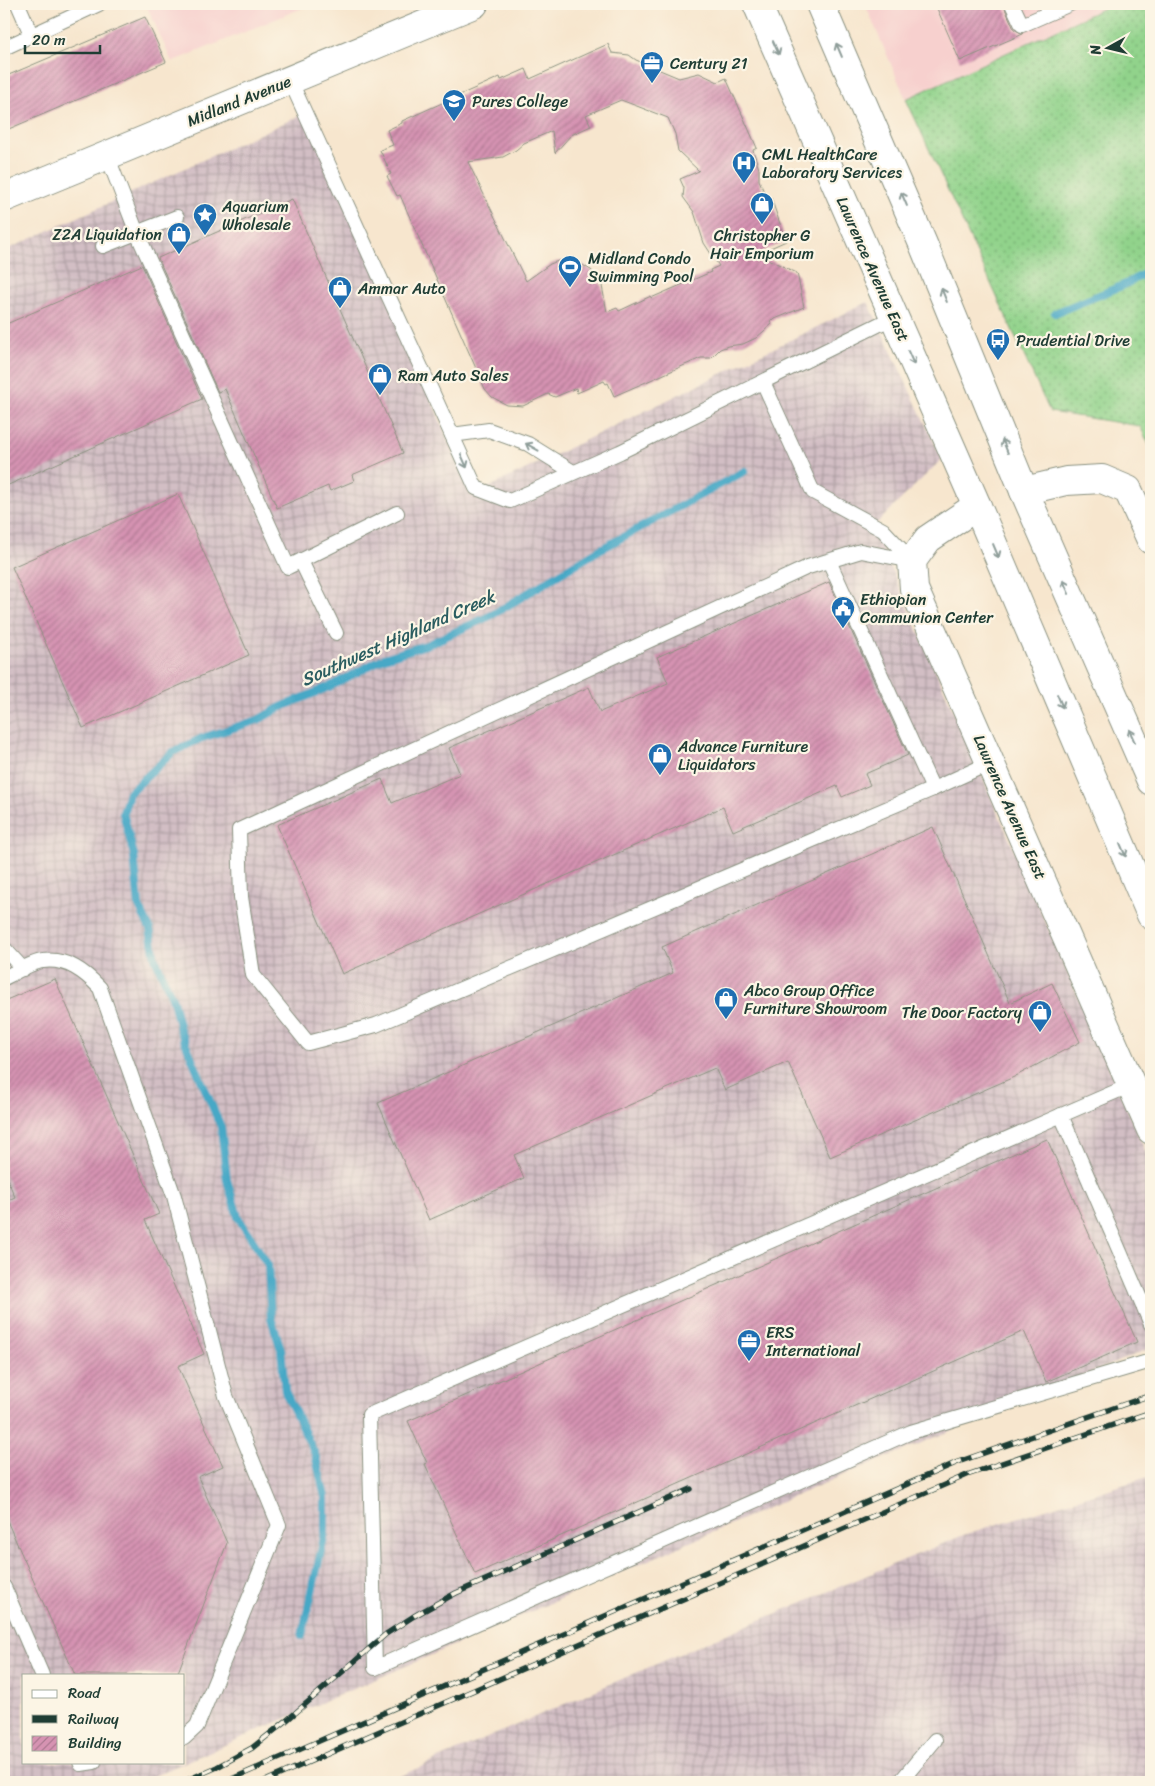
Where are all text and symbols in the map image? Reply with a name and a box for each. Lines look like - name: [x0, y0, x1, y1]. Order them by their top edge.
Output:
- scale bar: [25, 22, 100, 54]
- north arrow: [1082, 22, 1132, 72]
- text: 20 m: [32, 27, 66, 53]
- one-way arrow: [772, 40, 782, 55]
- one-way arrow: [834, 43, 844, 58]
- text: N: [1083, 43, 1109, 57]
- place label: Century 21: [670, 49, 748, 78]
- office icon: Century 21: [639, 50, 665, 84]
- street label: Midland Avenue: [182, 67, 296, 135]
- place label: Pures College: [472, 87, 568, 116]
- school or university icon: Pures College: [441, 88, 467, 122]
- place label: CML HealthCare Laboratory Services: [762, 140, 902, 187]
- hospital icon: CML HealthCare Laboratory Services: [731, 150, 757, 184]
- shop icon: Christopher G Hair Emporium: [749, 191, 775, 225]
- place label: Aquarium Wholesale: [221, 192, 291, 239]
- street label: Lawrence Avenue East: [828, 192, 918, 346]
- one-way arrow: [898, 192, 908, 207]
- place icon: Aquarium Wholesale: [192, 202, 218, 236]
- place label: Z2A Liquidation: [52, 220, 162, 249]
- shop icon: Z2A Liquidation: [166, 221, 192, 255]
- place label: Christopher G Hair Emporium: [710, 221, 814, 268]
- place label: Midland Condo Swimming Pool: [588, 244, 694, 291]
- sports icon: Midland Condo Swimming Pool: [557, 254, 583, 288]
- place label: Ammar Auto: [357, 274, 446, 303]
- shop icon: Ammar Auto: [327, 275, 353, 309]
- one-way arrow: [939, 288, 948, 303]
- place label: Prudential Drive: [1016, 326, 1130, 355]
- bus stop icon: Prudential Drive: [985, 327, 1011, 361]
- one-way arrow: [907, 350, 917, 365]
- place label: Ram Auto Sales: [398, 361, 509, 390]
- shop icon: Ram Auto Sales: [367, 362, 393, 396]
- one-way arrow: [1000, 439, 1009, 454]
- one-way arrow: [526, 441, 540, 451]
- one-way arrow: [459, 453, 469, 468]
- one-way arrow: [991, 543, 1001, 558]
- water label: Southwest Highland Creek: [296, 580, 502, 695]
- one-way arrow: [1061, 580, 1071, 595]
- place label: Ethiopian Communion Center: [860, 585, 994, 632]
- public building icon: Ethiopian Communion Center: [830, 595, 856, 629]
- one-way arrow: [1055, 693, 1065, 708]
- one-way arrow: [1126, 729, 1136, 744]
- street label: Lawrence Avenue East: [965, 730, 1055, 884]
- place label: Advance Furniture Liquidators: [677, 732, 809, 779]
- shop icon: Advance Furniture Liquidators: [647, 742, 673, 776]
- one-way arrow: [1119, 842, 1129, 857]
- place label: Abco Group Office Furniture Showroom: [743, 976, 887, 1023]
- shop icon: Abco Group Office Furniture Showroom: [713, 986, 739, 1020]
- place label: The Door Factory: [901, 998, 1023, 1027]
- shop icon: The Door Factory: [1027, 999, 1053, 1033]
- place label: ERS International: [765, 1318, 861, 1365]
- office icon: ERS International: [736, 1328, 762, 1362]
- legend: [22, 1674, 185, 1764]
- text: Road: [68, 1680, 101, 1706]
- text: Railway: [68, 1706, 119, 1732]
- text: Building: [68, 1730, 122, 1756]

